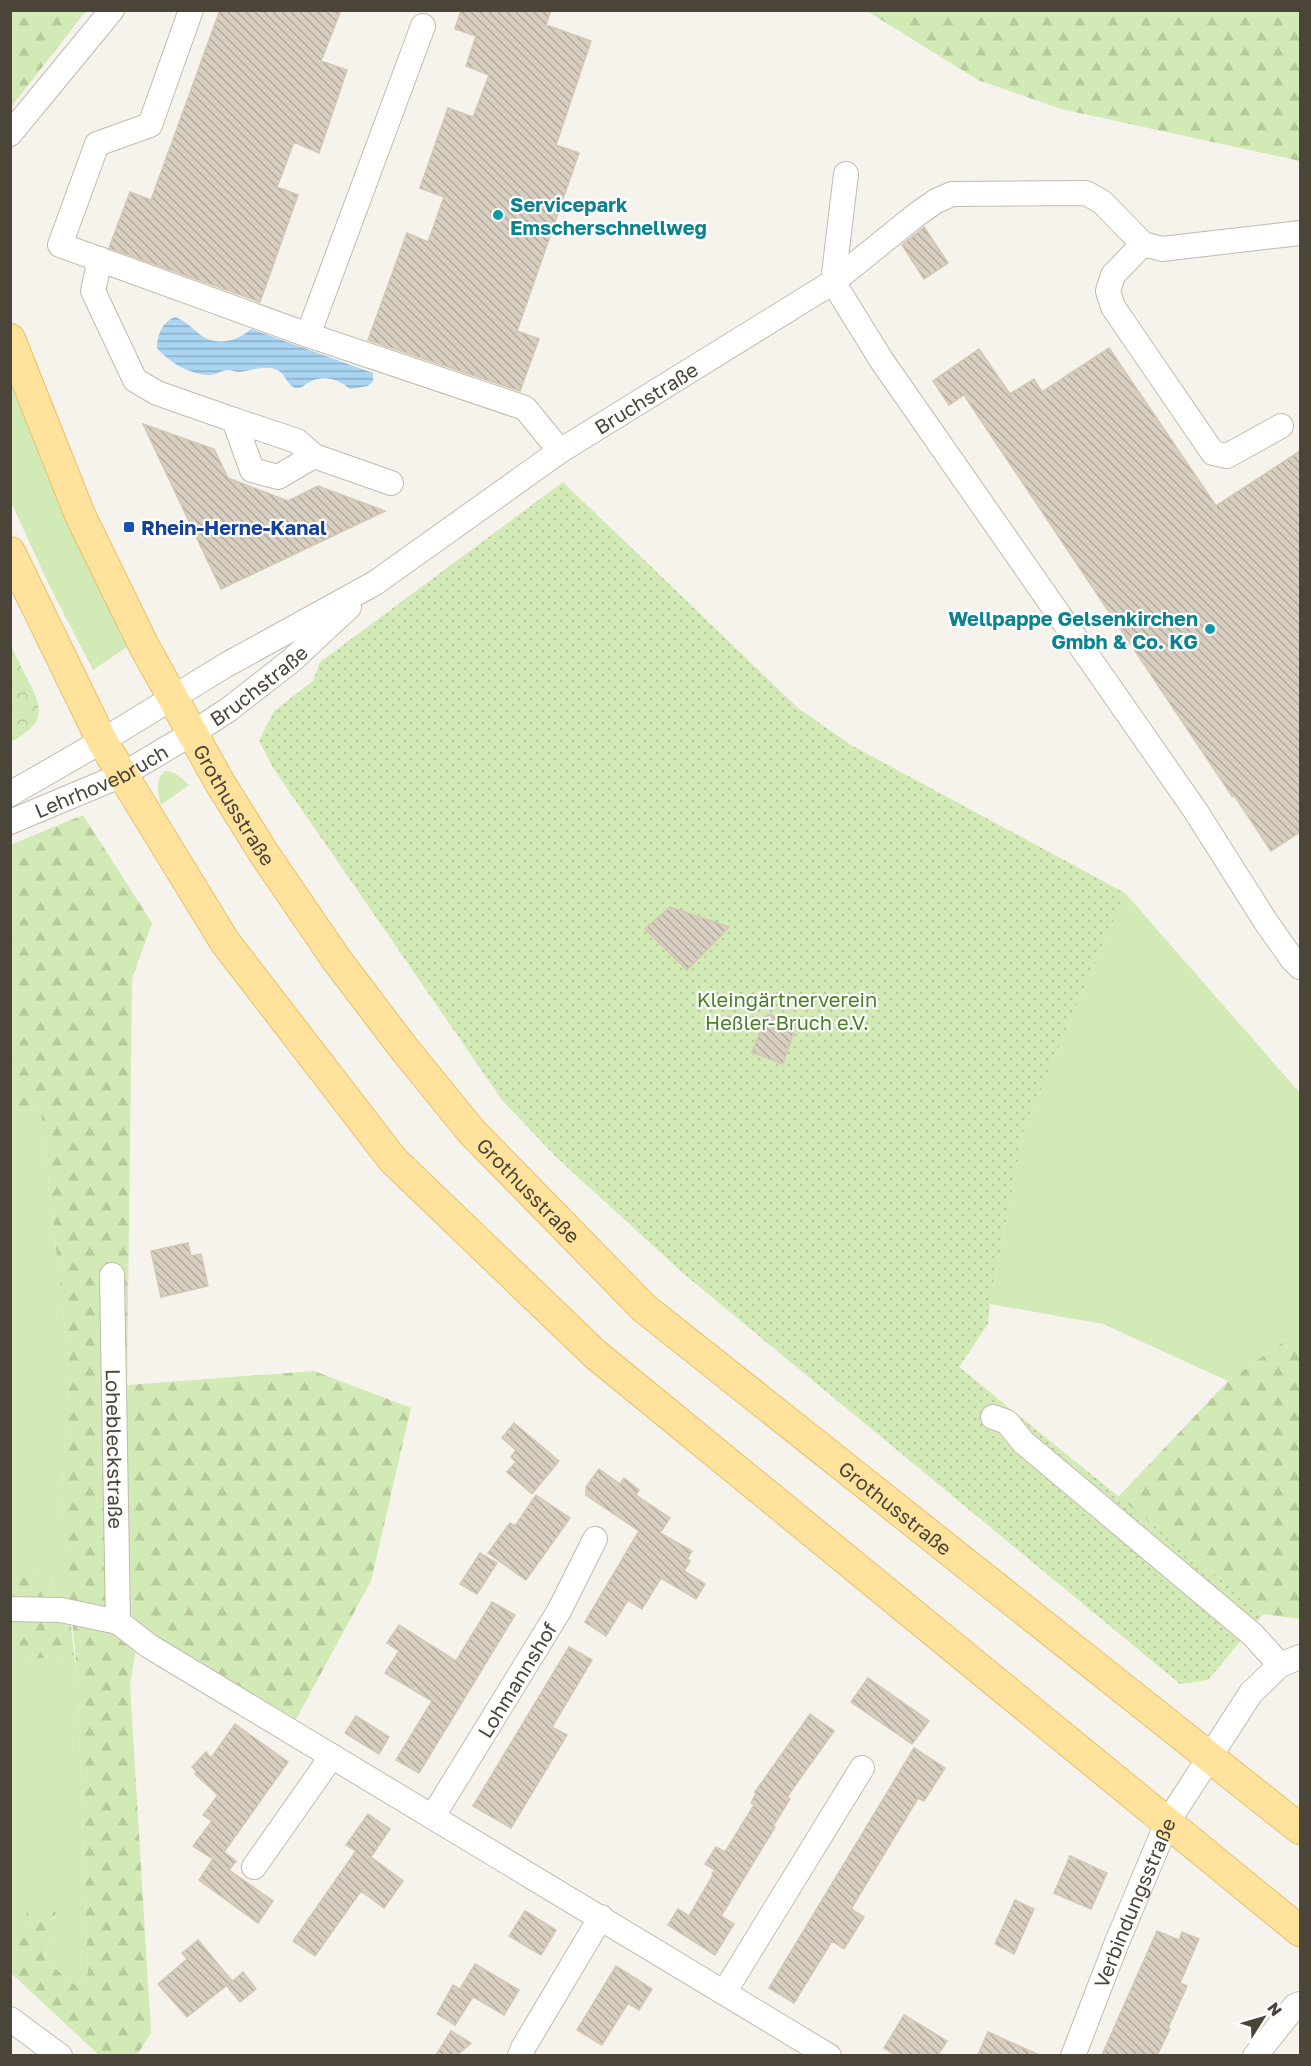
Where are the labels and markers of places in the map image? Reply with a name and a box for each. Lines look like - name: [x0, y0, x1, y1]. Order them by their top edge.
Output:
- place label: Servicepark Emscherschnellweg: [510, 192, 707, 239]
- marker: Servicepark Emscherschnellweg: [491, 208, 505, 222]
- place label: Rhein-Herne-Kanal: [141, 515, 327, 539]
- marker: Rhein-Herne-Kanal: [122, 520, 136, 534]
- place label: Wellpappe Gelsenkirchen Gmbh & Co. KG: [948, 606, 1198, 653]
- marker: Wellpappe Gelsenkirchen Gmbh & Co. KG: [1203, 622, 1217, 636]

